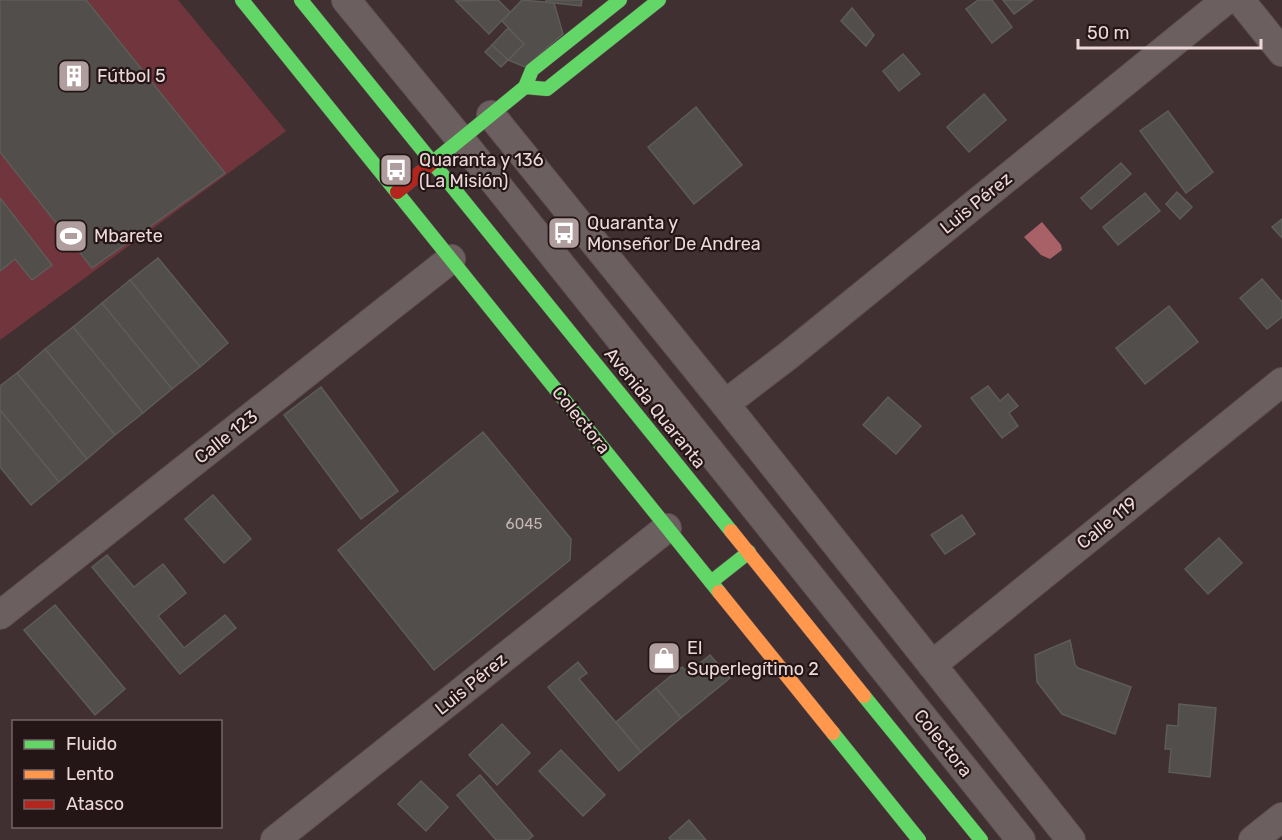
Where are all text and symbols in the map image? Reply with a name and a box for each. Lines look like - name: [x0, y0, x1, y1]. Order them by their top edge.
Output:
- scale bar: [1078, 12, 1261, 50]
- text: 50 m: [1087, 22, 1130, 44]
- building icon: Fútbol 5: [56, 58, 92, 94]
- place label: Fútbol 5: [97, 65, 166, 87]
- place label: Quaranta y 136 (La Misión): [419, 149, 544, 192]
- bus stop icon: Quaranta y 136 (La Misión): [378, 152, 414, 188]
- street label: Luis Pérez: [936, 167, 1016, 239]
- place label: Quaranta y Monseñor De Andrea: [587, 212, 761, 255]
- bus stop icon: Quaranta y Monseñor De Andrea: [546, 215, 582, 251]
- sports icon: Mbarete: [53, 218, 89, 254]
- place label: Mbarete: [94, 225, 163, 247]
- street label: Avenida Quaranta: [600, 343, 710, 473]
- street label: Colectora: [547, 382, 615, 458]
- street label: Calle 123: [190, 405, 262, 469]
- street label: Calle 119: [1072, 492, 1142, 554]
- house number: 6045: [506, 515, 542, 533]
- place label: El Superlegítimo 2: [687, 637, 819, 680]
- shop icon: El Superlegítimo 2: [646, 640, 682, 676]
- street label: Luis Pérez: [431, 648, 511, 720]
- street label: Colectora: [909, 705, 977, 781]
- legend: [12, 720, 222, 828]
- text: Fluido: [66, 733, 117, 755]
- text: Lento: [66, 763, 114, 785]
- text: Atasco: [66, 793, 124, 815]

